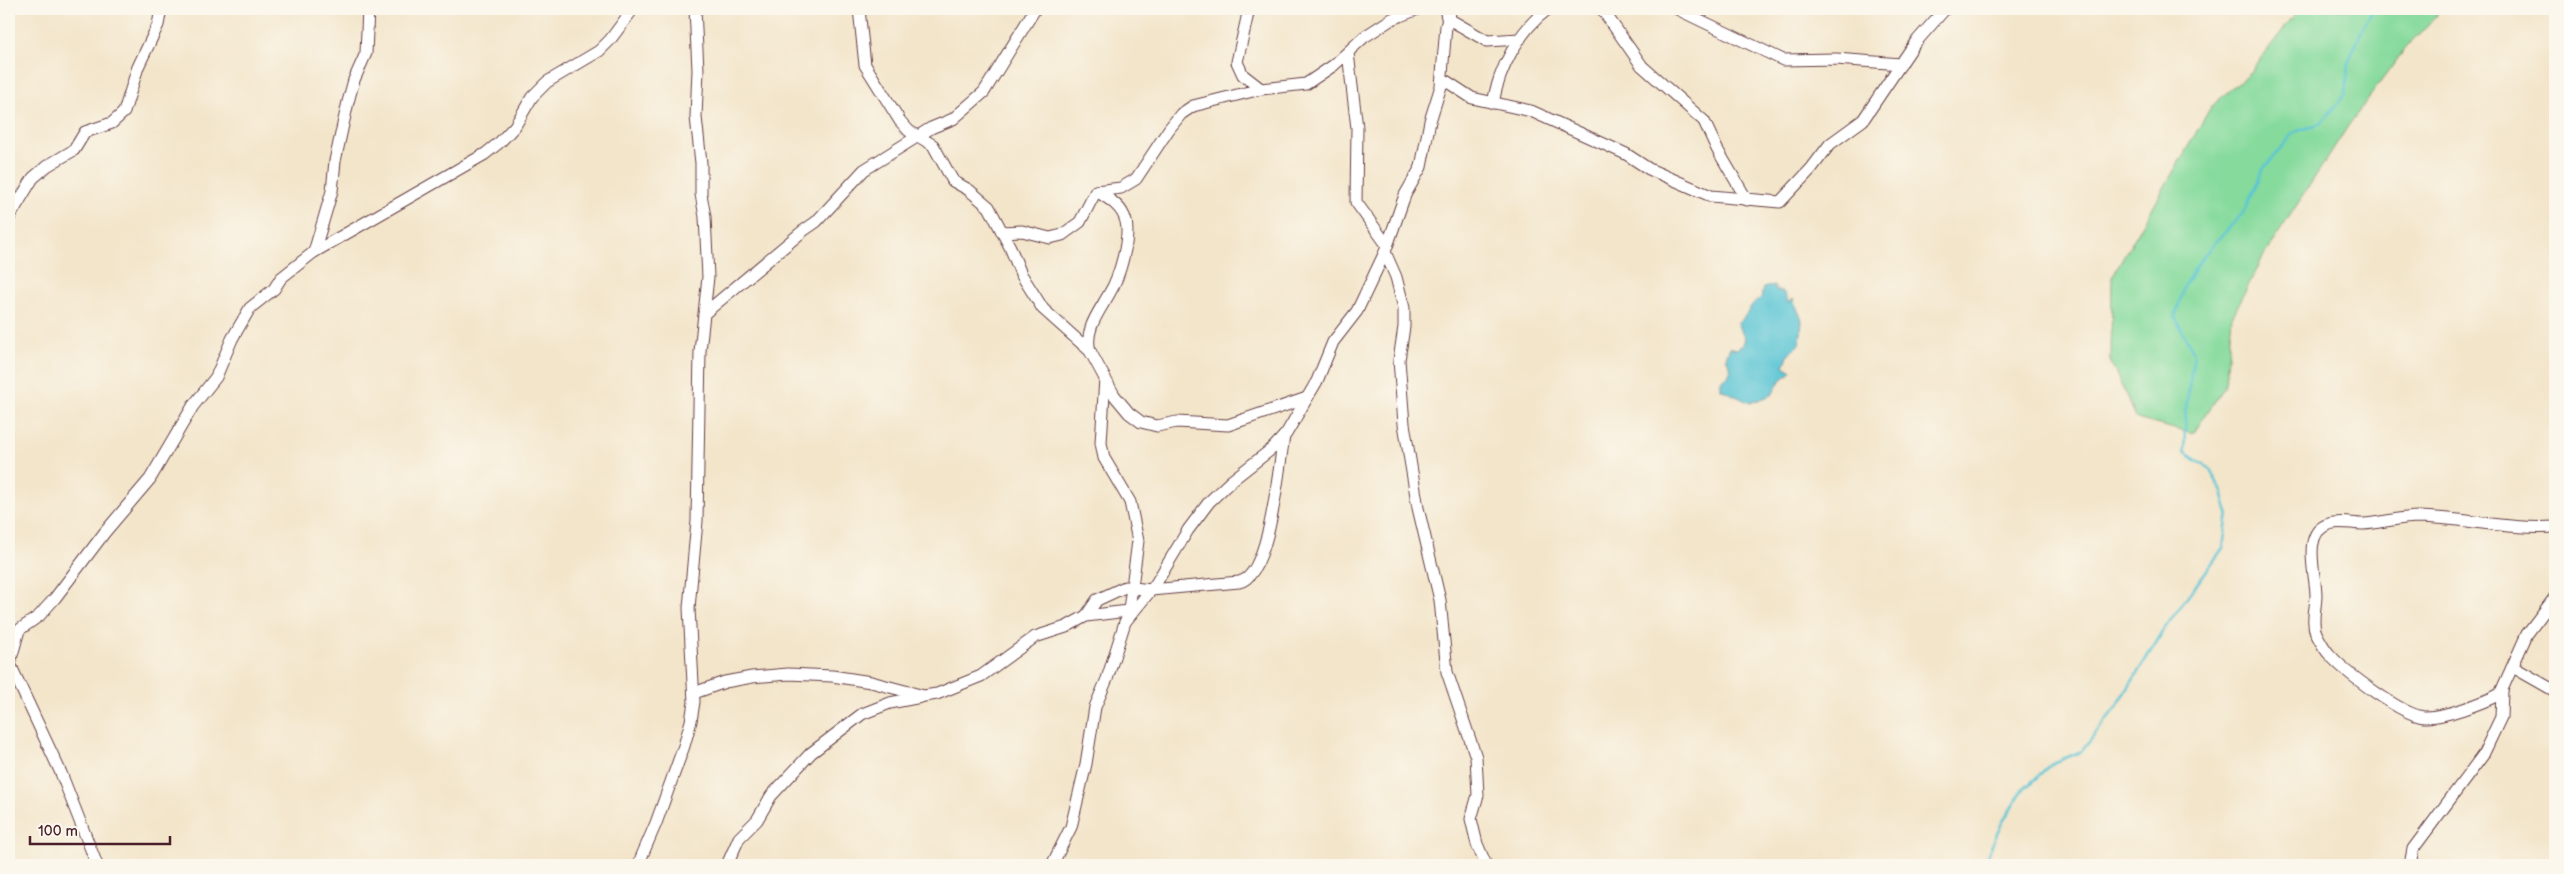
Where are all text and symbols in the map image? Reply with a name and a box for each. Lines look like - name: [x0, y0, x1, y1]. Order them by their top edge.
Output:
- scale bar: [30, 814, 170, 846]
- text: 100 m: [38, 822, 78, 841]

